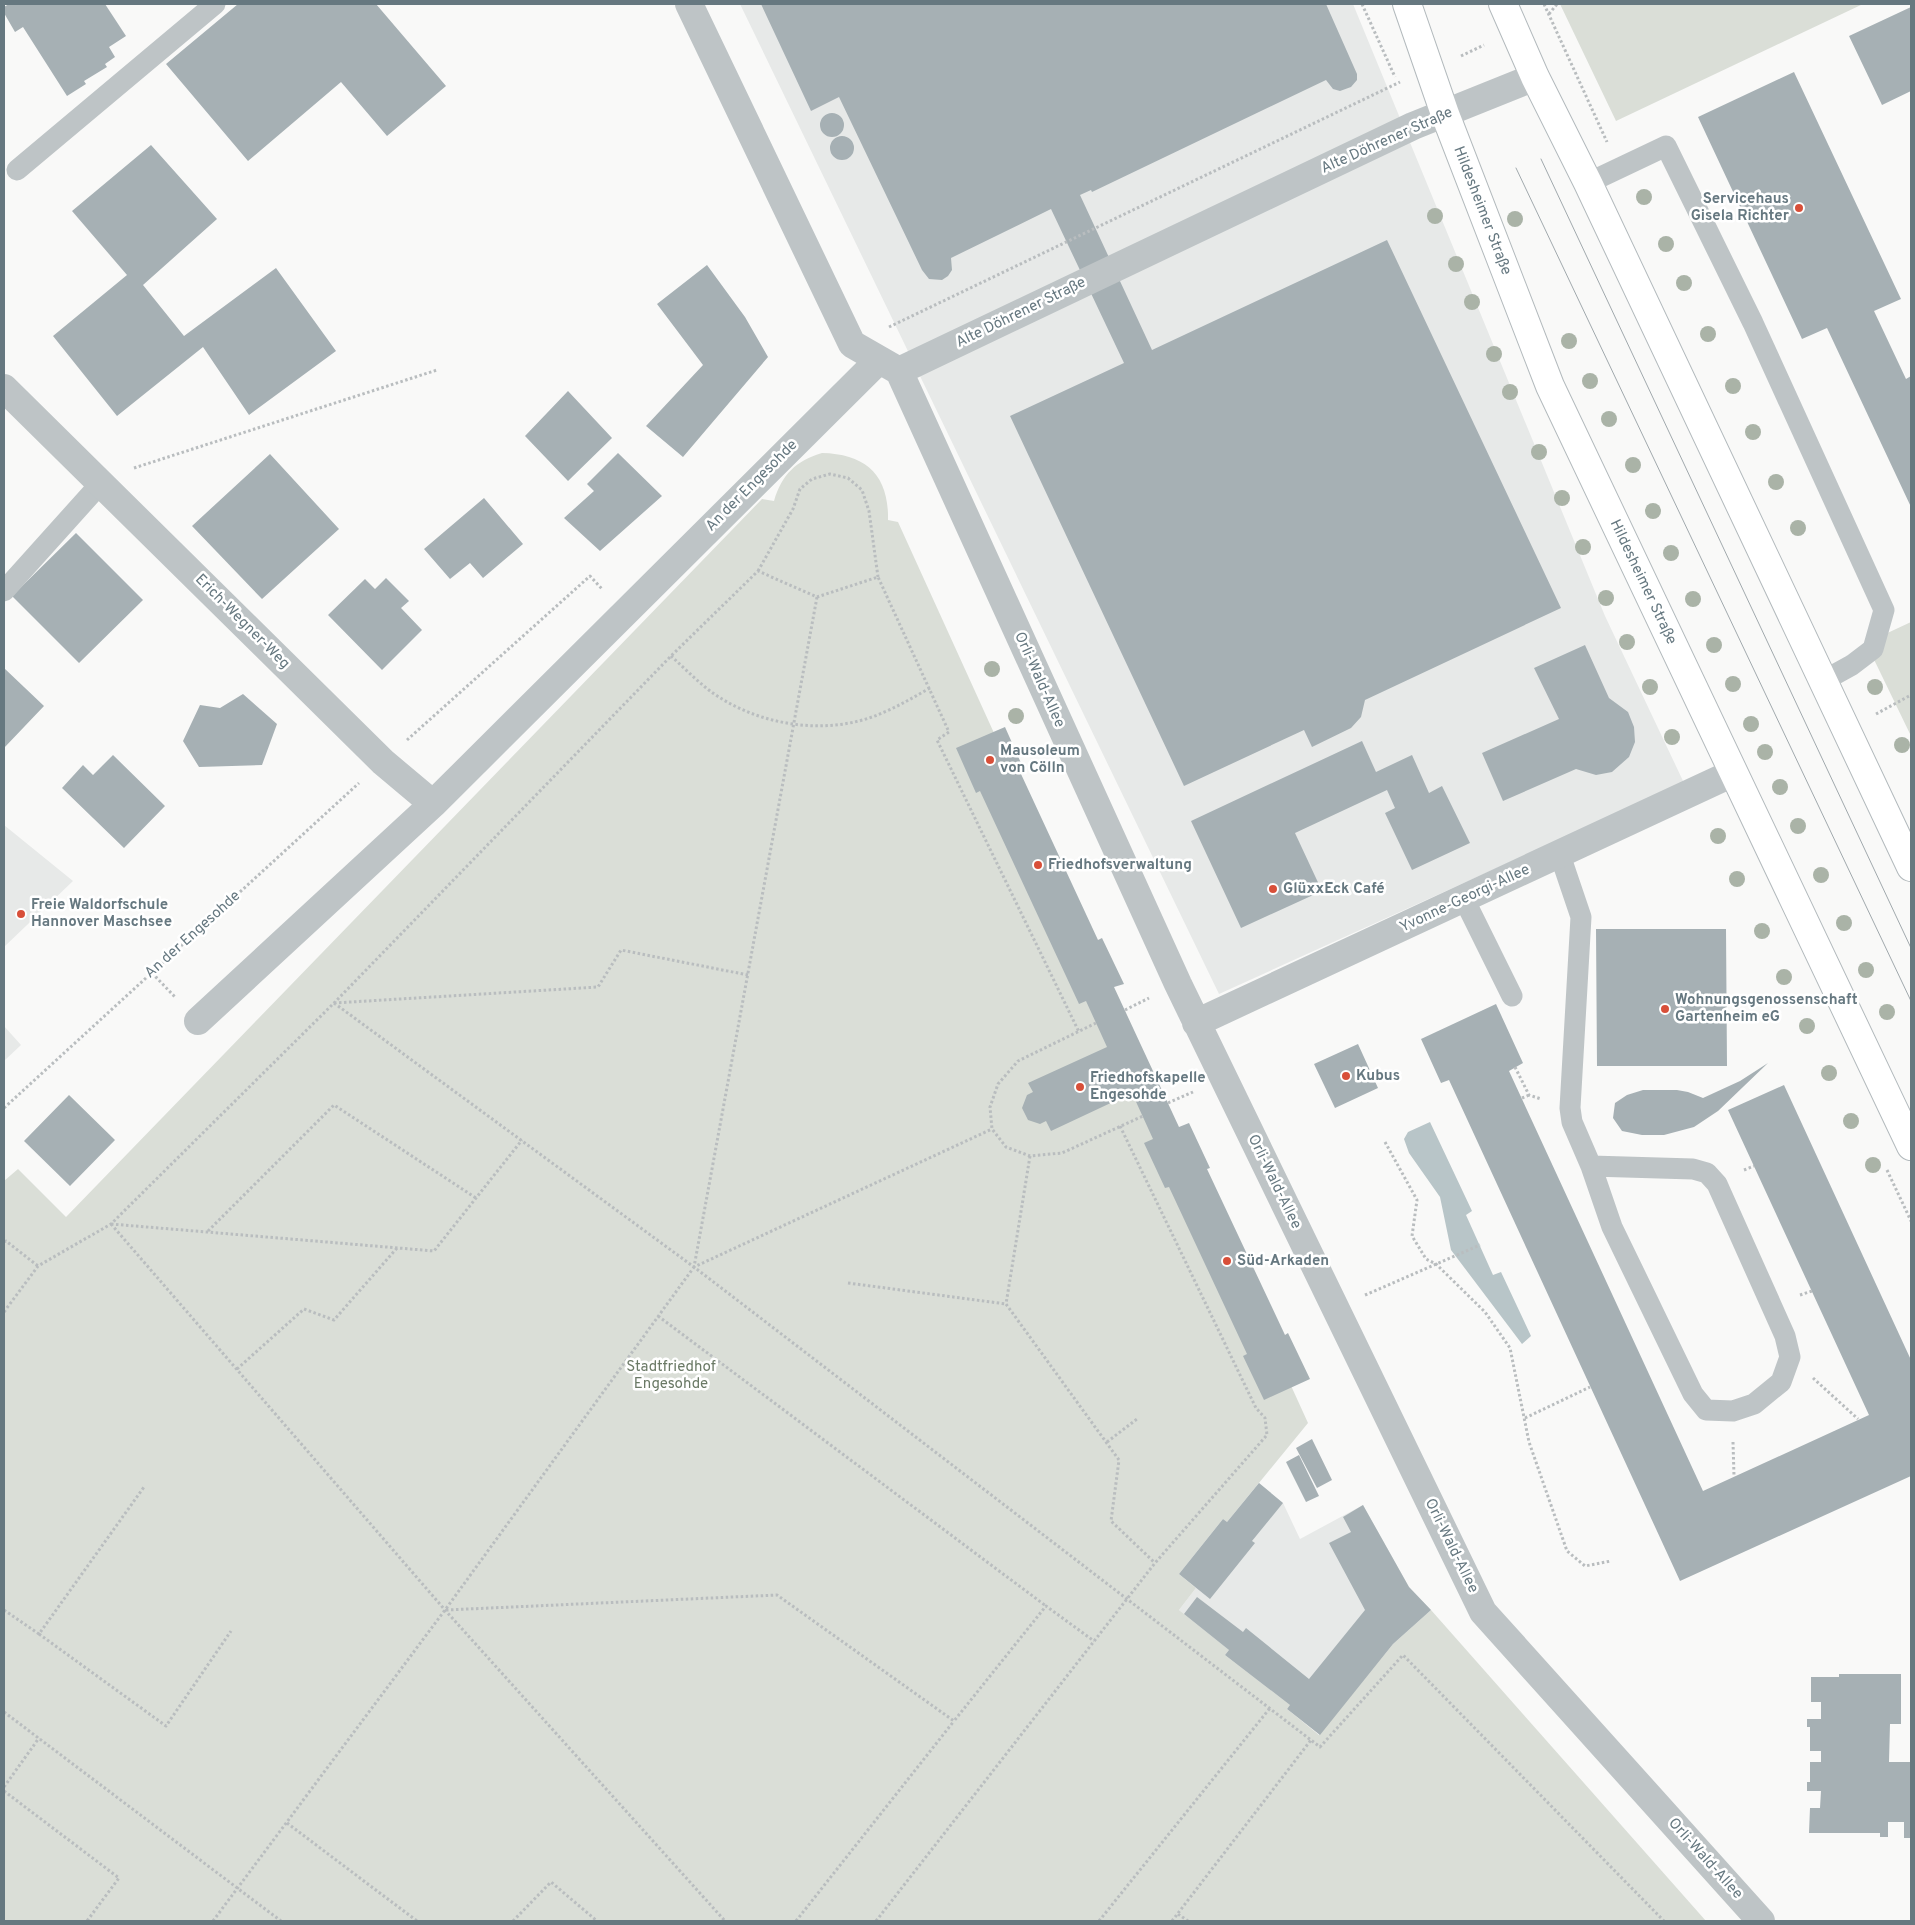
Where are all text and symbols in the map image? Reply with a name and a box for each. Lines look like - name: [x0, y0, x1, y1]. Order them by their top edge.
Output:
- street label: Alte Döhrener Straße: [1318, 103, 1456, 179]
- street label: Hildesheimer Straße: [1449, 144, 1516, 278]
- place label: Servicehaus Gisela Richter: [1691, 190, 1790, 226]
- marker: Servicehaus Gisela Richter: [1793, 202, 1805, 214]
- street label: Alte Döhrener Straße: [953, 273, 1089, 353]
- street label: An der Engesohde: [702, 436, 802, 536]
- street label: Hildesheimer Straße: [1605, 516, 1681, 648]
- street label: Erich-Wegner-Weg: [191, 571, 293, 673]
- street label: Orli-Wald-Allee: [1009, 629, 1069, 731]
- place label: Mausoleum von Cölln: [1000, 742, 1080, 778]
- marker: Mausoleum von Cölln: [984, 754, 996, 766]
- place label: Friedhofsverwaltung: [1048, 856, 1192, 875]
- marker: Friedhofsverwaltung: [1032, 859, 1044, 871]
- street label: Yvonne-Georgi-Allee: [1397, 861, 1533, 937]
- place label: GlüxxEck Café: [1283, 880, 1385, 899]
- marker: GlüxxEck Café: [1267, 883, 1279, 895]
- street label: An der Engesohde: [141, 887, 245, 983]
- place label: Freie Waldorfschule Hannover Maschsee: [31, 896, 172, 932]
- marker: Freie Waldorfschule Hannover Maschsee: [15, 908, 27, 920]
- place label: Wohnungsgenossenschaft Gartenheim eG: [1675, 991, 1858, 1027]
- marker: Wohnungsgenossenschaft Gartenheim eG: [1659, 1003, 1671, 1015]
- place label: Kubus: [1356, 1067, 1400, 1086]
- place label: Friedhofskapelle Engesohde: [1090, 1069, 1206, 1105]
- marker: Kubus: [1340, 1070, 1352, 1082]
- marker: Friedhofskapelle Engesohde: [1074, 1081, 1086, 1093]
- street label: Orli-Wald-Allee: [1243, 1132, 1305, 1232]
- place label: Süd-Arkaden: [1237, 1252, 1329, 1271]
- marker: Süd-Arkaden: [1221, 1255, 1233, 1267]
- park label: Stadtfriedhof Engesohde: [626, 1358, 716, 1394]
- street label: Orli-Wald-Allee: [1420, 1496, 1482, 1596]
- street label: Orli-Wald-Allee: [1663, 1814, 1747, 1904]

